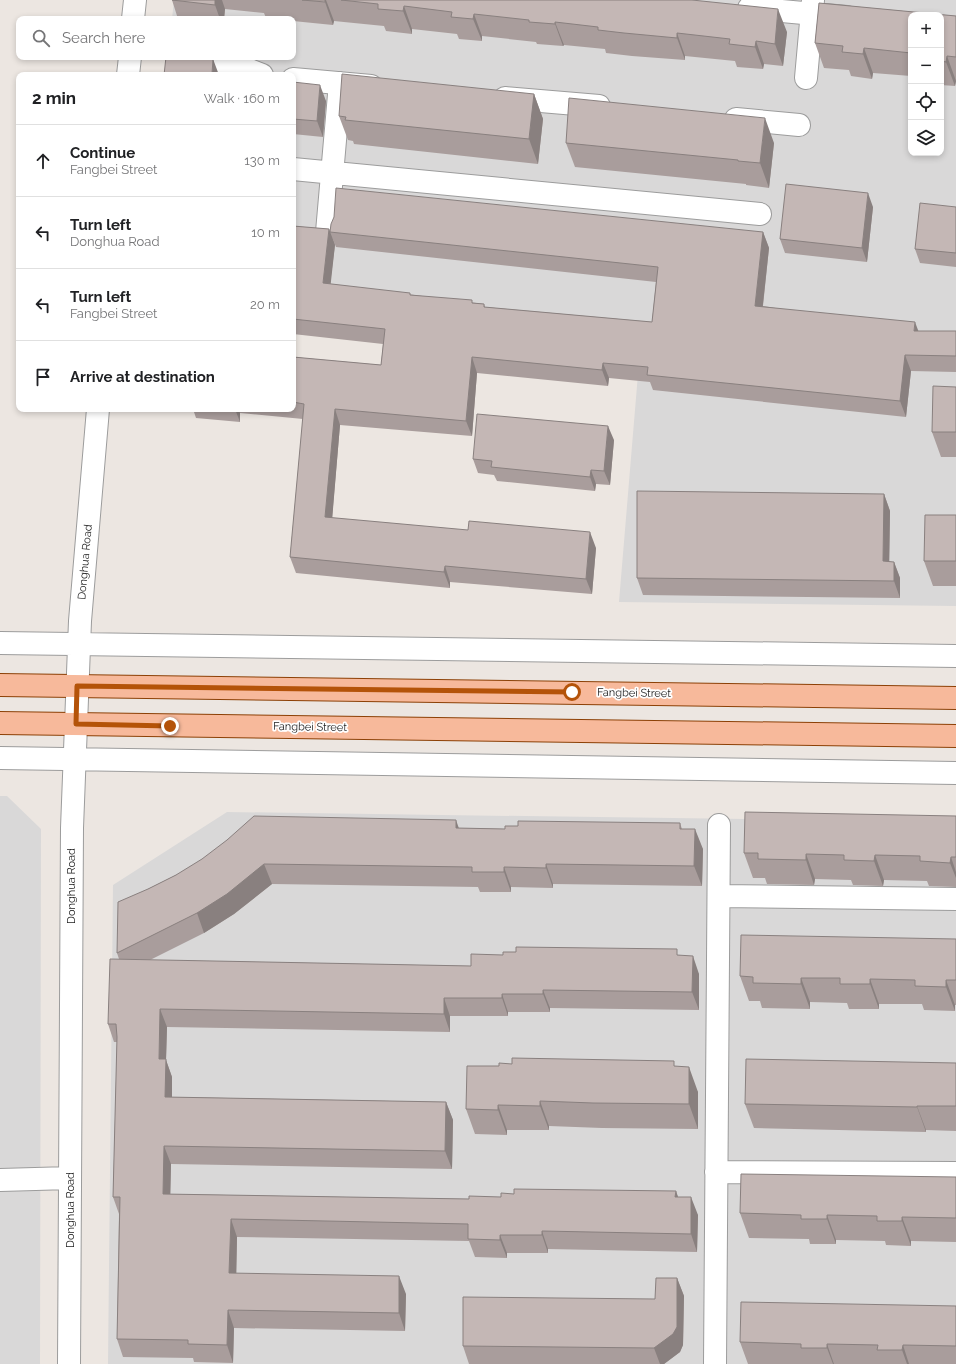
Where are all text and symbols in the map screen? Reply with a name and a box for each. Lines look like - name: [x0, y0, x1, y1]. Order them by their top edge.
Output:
- map controls: [908, 12, 944, 156]
- button: +: [908, 12, 944, 48]
- search box: [16, 16, 296, 60]
- icon: search: [30, 27, 52, 49]
- text: Search here: [62, 29, 145, 47]
- button: −: [908, 48, 944, 84]
- button: locate: [908, 84, 944, 120]
- text: 2 min: [32, 88, 76, 108]
- text: Walk · 160 m: [204, 91, 280, 106]
- button: layers: [908, 120, 944, 156]
- text: Continue: [70, 144, 135, 162]
- icon: ahead: [32, 150, 54, 172]
- text: 130 m: [244, 153, 280, 168]
- text: Fangbei Street: [70, 162, 157, 177]
- text: Turn left: [70, 216, 131, 234]
- icon: left: [32, 222, 54, 244]
- text: 10 m: [251, 225, 280, 240]
- text: Donghua Road: [70, 234, 160, 249]
- text: Turn left: [70, 288, 131, 306]
- icon: left: [32, 294, 54, 316]
- text: 20 m: [250, 297, 280, 312]
- text: Fangbei Street: [70, 306, 157, 321]
- icon: arrive: [32, 366, 54, 388]
- text: Arrive at destination: [70, 368, 215, 386]
- street label: Donghua Road: [75, 524, 95, 600]
- route start: [563, 683, 581, 701]
- street label: Fangbei Street: [597, 686, 671, 700]
- route end: [161, 717, 179, 735]
- street label: Fangbei Street: [273, 720, 347, 734]
- street label: Donghua Road: [65, 848, 78, 924]
- street label: Donghua Road: [64, 1172, 77, 1248]

